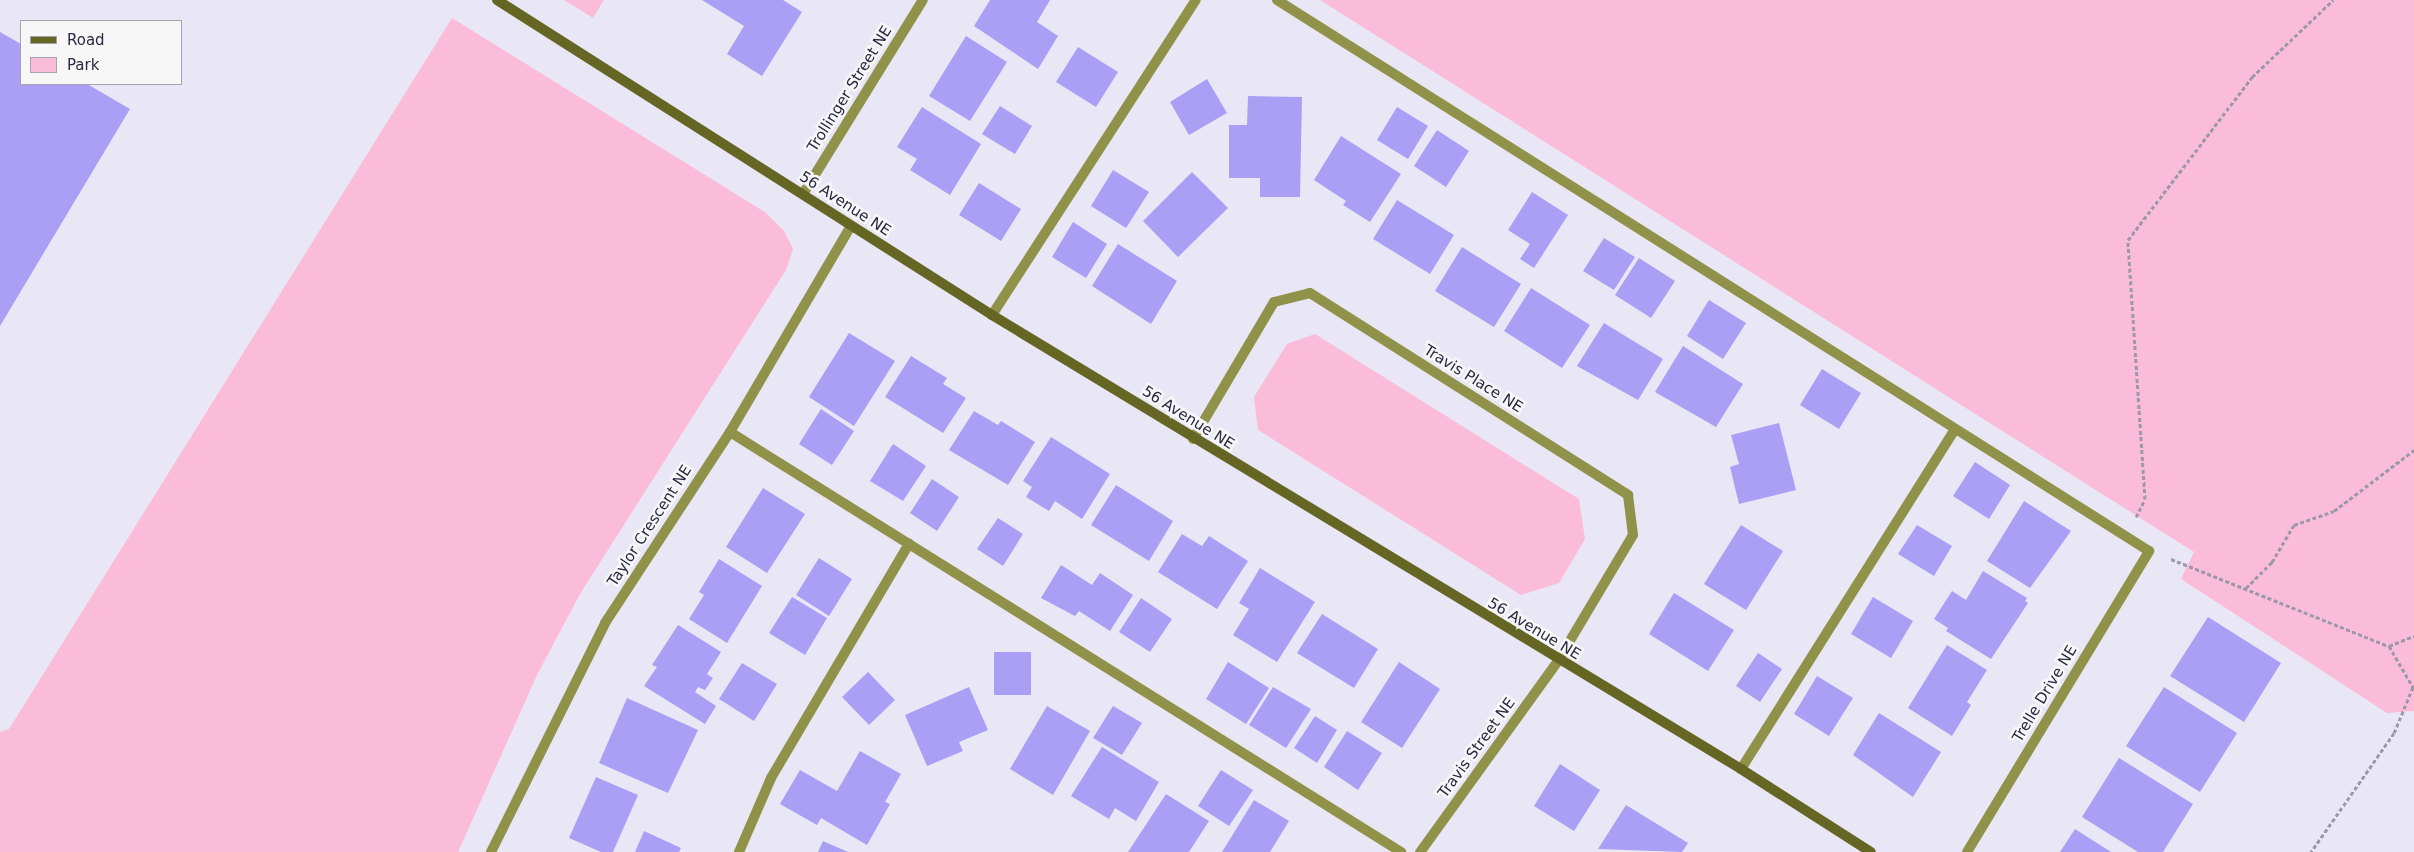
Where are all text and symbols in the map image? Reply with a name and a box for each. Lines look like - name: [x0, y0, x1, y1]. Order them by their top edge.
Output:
- legend: [20, 20, 182, 85]
- street label: Trollinger Street NE: [804, 23, 896, 155]
- text: Road: [67, 31, 105, 49]
- text: Park: [67, 56, 99, 74]
- street label: 56 Avenue NE: [796, 168, 894, 240]
- street label: Travis Place NE: [1420, 341, 1526, 417]
- street label: 56 Avenue NE: [1139, 383, 1237, 453]
- street label: Taylor Crescent NE: [604, 462, 696, 590]
- street label: 56 Avenue NE: [1484, 594, 1584, 664]
- street label: Trelle Drive NE: [2009, 642, 2081, 746]
- street label: Travis Street NE: [1435, 695, 1519, 801]

